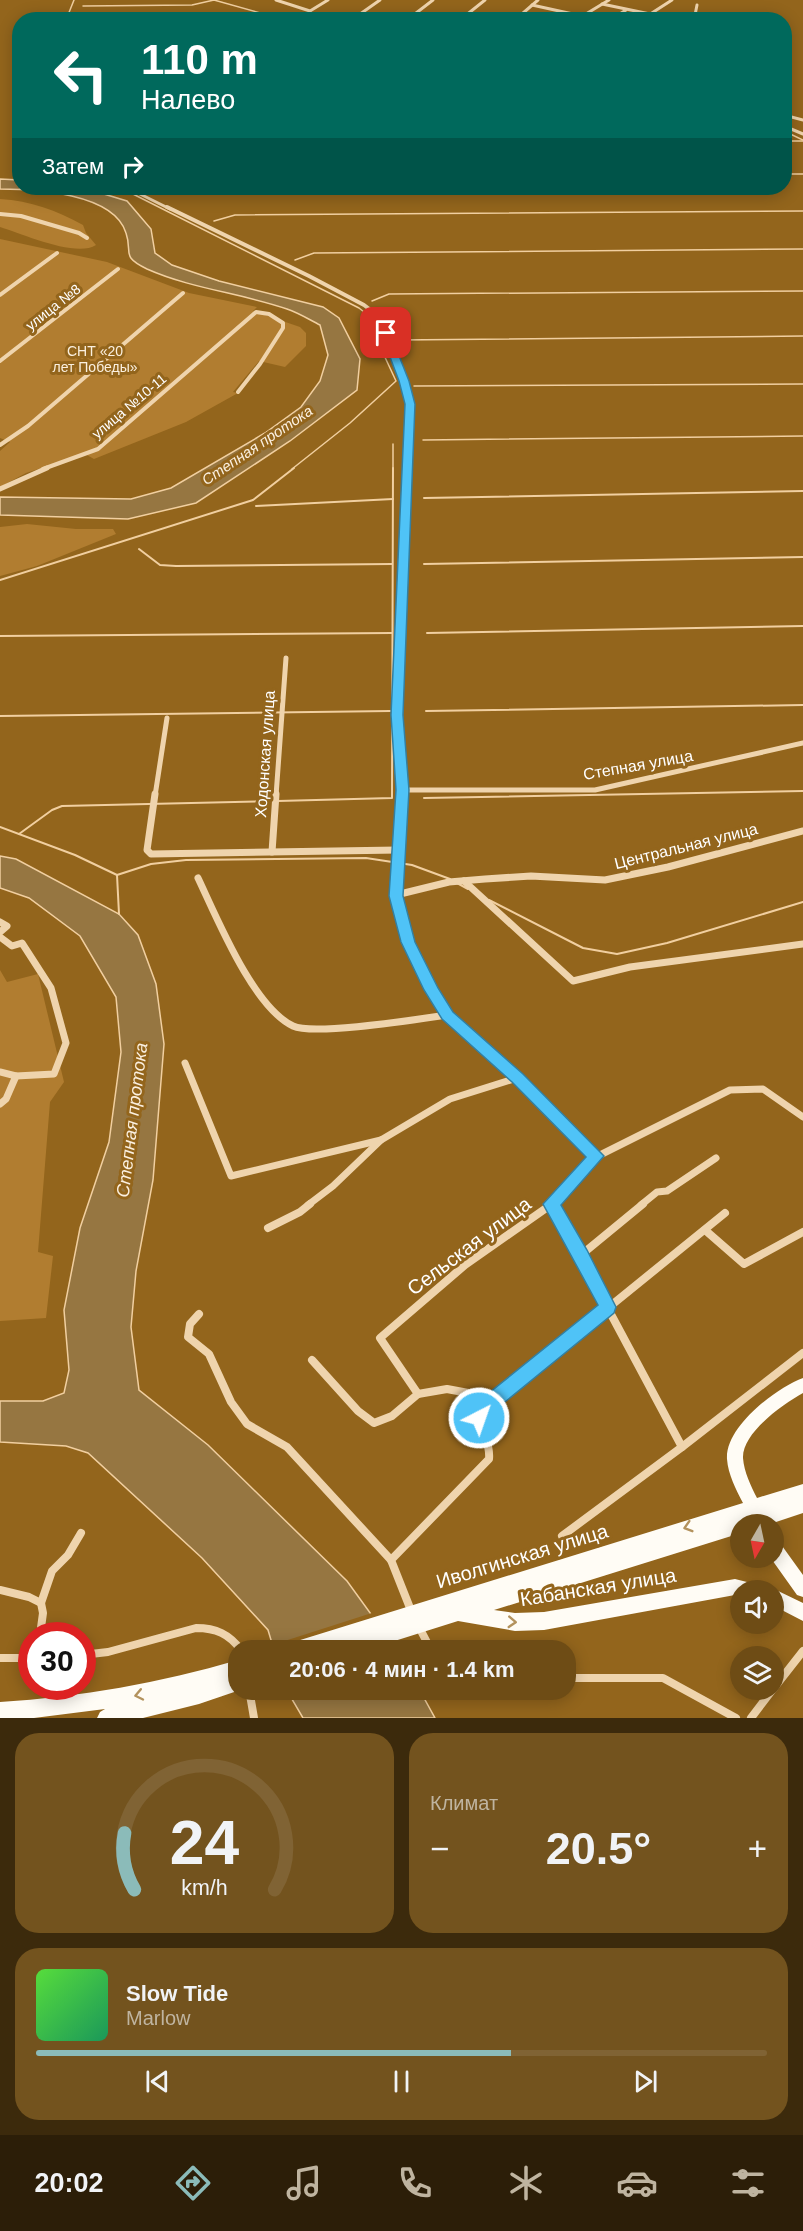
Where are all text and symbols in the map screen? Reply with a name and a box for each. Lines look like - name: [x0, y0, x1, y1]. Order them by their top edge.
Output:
- icon: left: [42, 36, 120, 114]
- text: 110 m: [141, 36, 258, 83]
- text: Налево: [141, 85, 235, 115]
- icon: right: [116, 150, 149, 183]
- text: Затем: [42, 154, 104, 179]
- street label: улица №8: [22, 281, 84, 333]
- pin: [360, 307, 411, 358]
- icon: arrive: [369, 316, 402, 349]
- park label: СНТ «20 лет Победы»: [53, 343, 138, 375]
- street label: улица №10-11: [89, 370, 170, 442]
- water label: Степная протока: [198, 402, 316, 488]
- street label: Ходонская улица: [252, 690, 278, 818]
- street label: Степная улица: [582, 747, 694, 783]
- street label: Центральная улица: [613, 820, 760, 872]
- water label: Степная протока: [113, 1042, 151, 1198]
- street label: Сельская улица: [403, 1192, 536, 1300]
- position arrow: [447, 1386, 511, 1450]
- north arrow: [730, 1514, 784, 1568]
- map controls: [730, 1514, 784, 1700]
- street label: Иволгинская улица: [434, 1519, 611, 1593]
- one-way arrow: [683, 1520, 694, 1533]
- street label: Кабанская улица: [518, 1564, 678, 1610]
- button: sound: [730, 1580, 784, 1634]
- one-way arrow: [507, 1615, 516, 1628]
- speed limit sign: 30: [18, 1622, 96, 1700]
- button: layers: [730, 1646, 784, 1700]
- text: 20:06 · 4 мин · 1.4 km: [289, 1657, 515, 1682]
- one-way arrow: [134, 1687, 144, 1700]
- text: Климат: [430, 1792, 498, 1814]
- text: 24: [170, 1808, 239, 1877]
- text: 20.5°: [546, 1823, 651, 1874]
- text: −: [430, 1830, 449, 1867]
- text: +: [748, 1830, 767, 1867]
- text: km/h: [181, 1876, 228, 1900]
- text: Slow Tide: [126, 1981, 228, 2006]
- text: Marlow: [126, 2007, 190, 2029]
- icon: previous: [141, 2065, 174, 2098]
- icon: pause: [385, 2065, 418, 2098]
- icon: next: [629, 2065, 662, 2098]
- icon: directions: [172, 2162, 214, 2204]
- icon: music: [283, 2162, 325, 2204]
- icon: phone: [394, 2162, 436, 2204]
- icon: climate: [505, 2162, 547, 2204]
- icon: car: [616, 2162, 658, 2204]
- icon: filters: [727, 2162, 769, 2204]
- text: 20:02: [34, 2168, 103, 2198]

